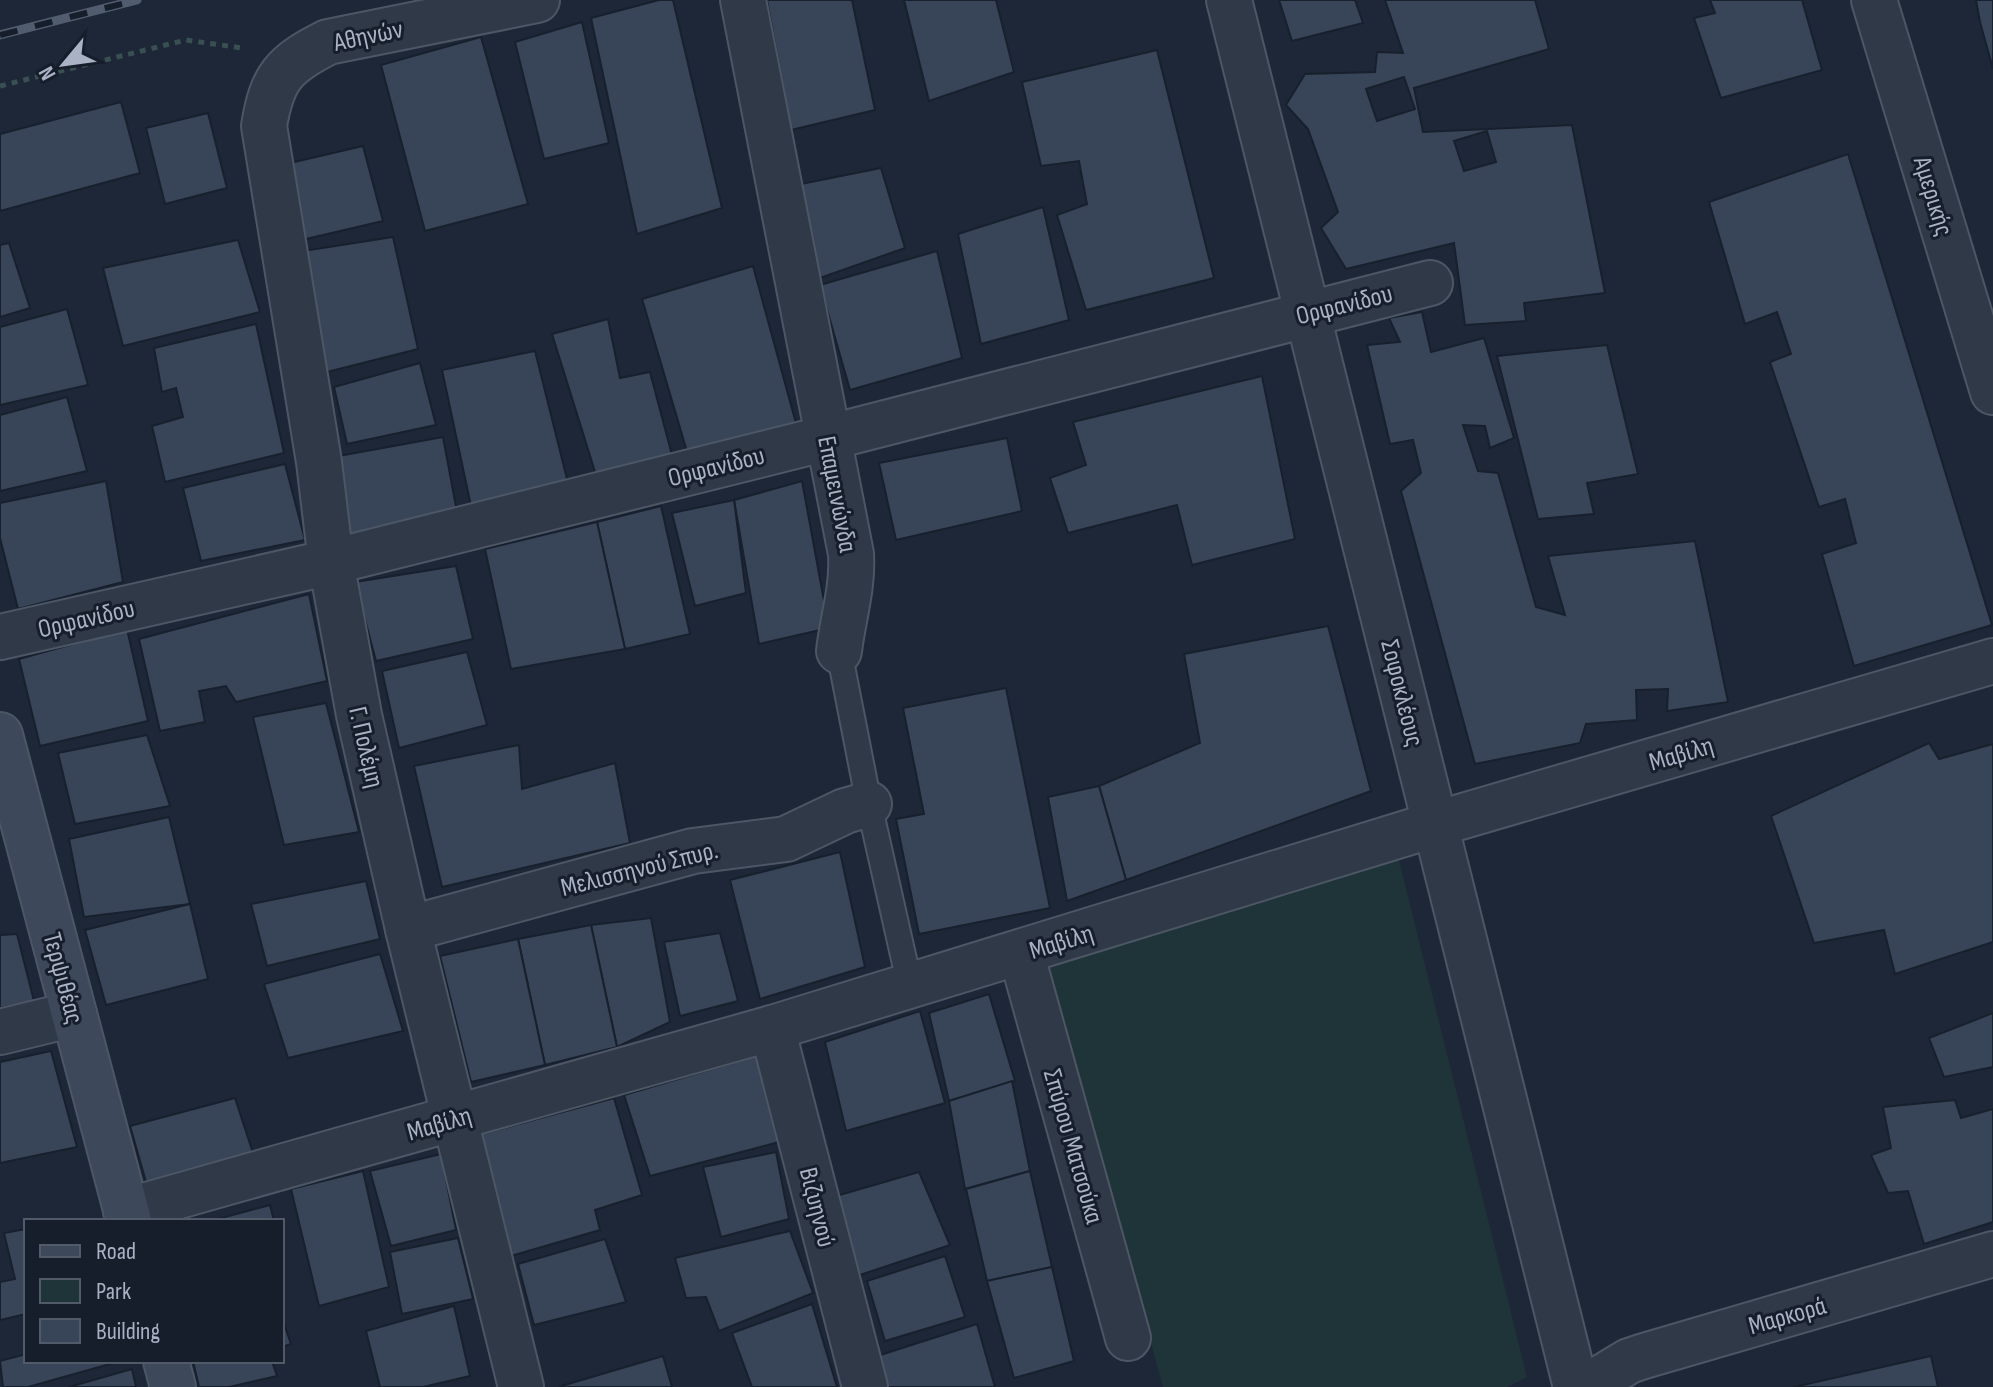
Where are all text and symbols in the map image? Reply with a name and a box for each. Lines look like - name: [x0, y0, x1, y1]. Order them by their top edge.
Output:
- street label: Αθηνών: [330, 14, 406, 59]
- north arrow: [24, 24, 104, 104]
- text: N: [33, 61, 62, 85]
- street label: Αμερικής: [1906, 152, 1959, 240]
- street label: Ορφανίδου: [1293, 279, 1396, 332]
- street label: Επαμεινώνδα: [810, 433, 863, 555]
- street label: Ορφανίδου: [665, 441, 768, 494]
- street label: Ορφανίδου: [35, 593, 138, 646]
- street label: Σοφοκλέους: [1373, 637, 1430, 750]
- street label: Γ. Πολέμη: [341, 704, 390, 791]
- street label: Μαβίλη: [1646, 731, 1717, 778]
- street label: Μελισσηνού Σπυρ.: [558, 835, 721, 904]
- street label: Μαβίλη: [1026, 918, 1097, 967]
- street label: Τερψιθέας: [35, 929, 90, 1028]
- street label: Σπύρου Ματσούκα: [1036, 1066, 1109, 1227]
- street label: Μαβίλη: [404, 1101, 475, 1148]
- street label: Βιζυηνού: [792, 1164, 841, 1250]
- legend: [24, 1219, 284, 1363]
- text: Road: [96, 1237, 136, 1266]
- text: Park: [96, 1277, 131, 1306]
- street label: Μαρκορά: [1745, 1291, 1830, 1342]
- text: Building: [96, 1317, 160, 1346]

